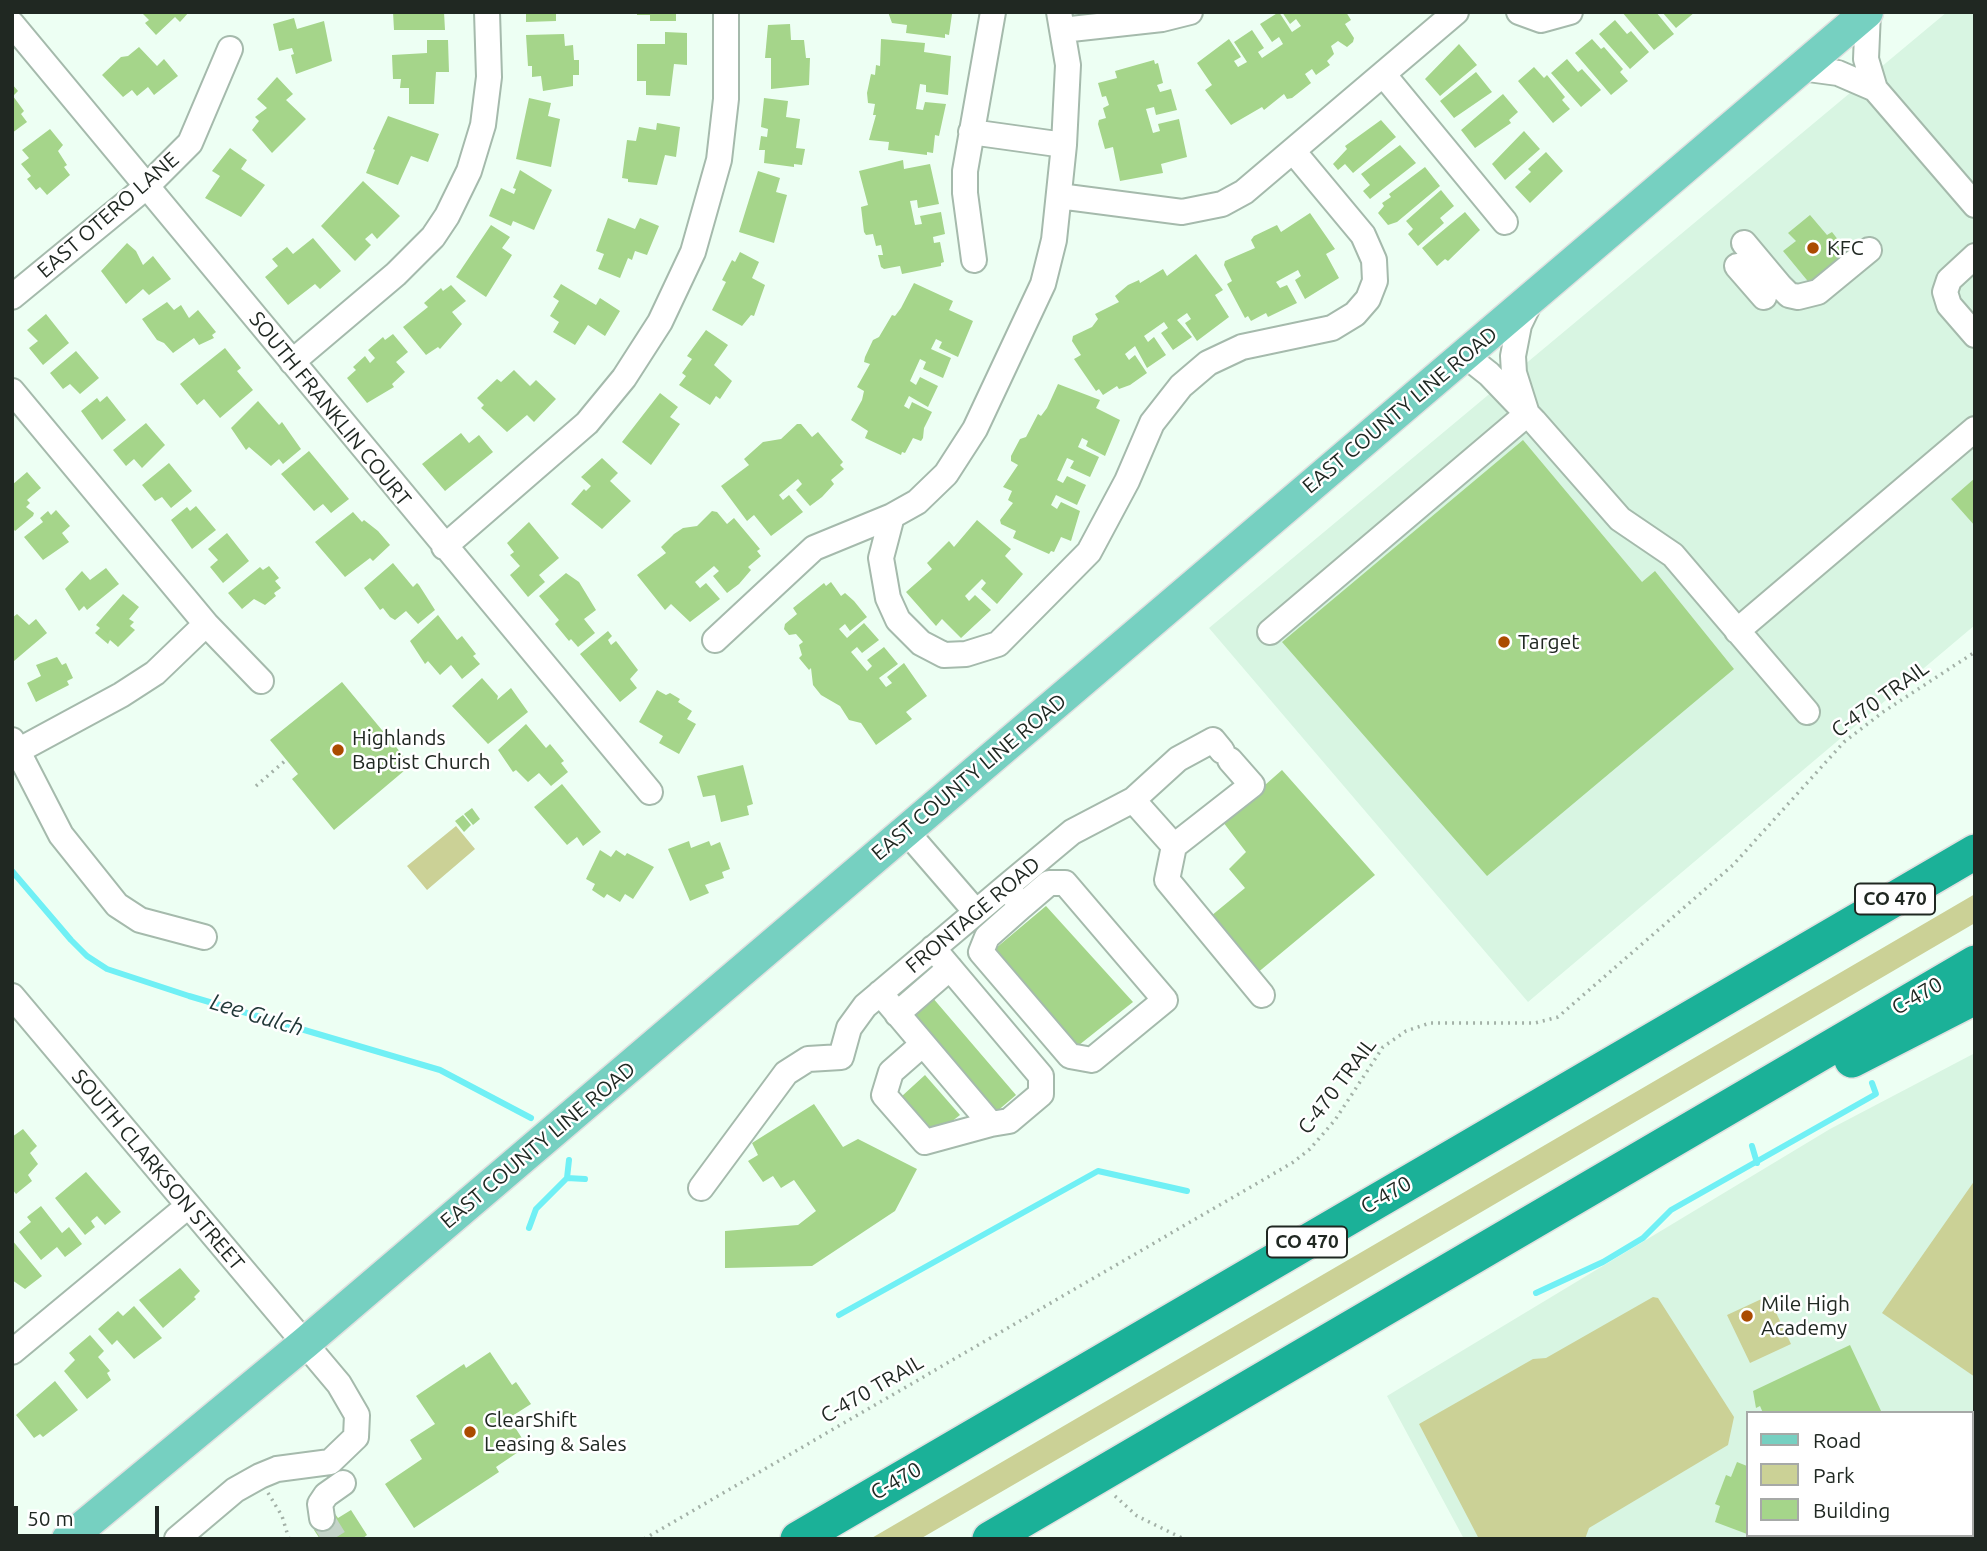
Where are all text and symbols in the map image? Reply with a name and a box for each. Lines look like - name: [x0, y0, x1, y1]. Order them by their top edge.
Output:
- street label: EAST OTERO LANE: [32, 147, 184, 283]
- place label: KFC: [1827, 235, 1864, 261]
- marker: KFC: [1805, 240, 1821, 256]
- street label: SOUTH FRANKLIN COURT: [244, 307, 416, 511]
- street label: EAST COUNTY LINE ROAD: [1298, 321, 1502, 499]
- place label: Target: [1518, 629, 1580, 655]
- marker: Target: [1496, 634, 1512, 650]
- street label: C-470 TRAIL: [1826, 655, 1934, 743]
- street label: EAST COUNTY LINE ROAD: [867, 688, 1071, 866]
- place label: Highlands Baptist Church: [352, 725, 490, 775]
- marker: Highlands Baptist Church: [330, 742, 346, 758]
- street label: FRONTAGE ROAD: [901, 852, 1045, 978]
- road number: CO 470: [1855, 884, 1935, 914]
- street label: C-470: [1887, 972, 1947, 1020]
- water label: Lee Gulch: [207, 988, 307, 1042]
- street label: C-470 TRAIL: [1293, 1033, 1381, 1139]
- street label: EAST COUNTY LINE ROAD: [436, 1056, 640, 1234]
- street label: SOUTH CLARKSON STREET: [67, 1064, 249, 1276]
- street label: C-470: [1356, 1171, 1416, 1219]
- road number: CO 470: [1267, 1226, 1347, 1258]
- place label: Mile High Academy: [1761, 1291, 1850, 1341]
- marker: Mile High Academy: [1739, 1308, 1755, 1324]
- street label: C-470 TRAIL: [816, 1350, 928, 1428]
- place label: ClearShift Leasing & Sales: [484, 1407, 627, 1457]
- legend: [1745, 1411, 1973, 1537]
- marker: ClearShift Leasing & Sales: [462, 1424, 478, 1440]
- text: Road: [1813, 1428, 1861, 1452]
- street label: C-470: [866, 1457, 926, 1505]
- text: Park: [1813, 1463, 1855, 1487]
- scale bar: [18, 1492, 163, 1536]
- text: Building: [1813, 1498, 1890, 1522]
- text: 50 m: [27, 1506, 74, 1530]

